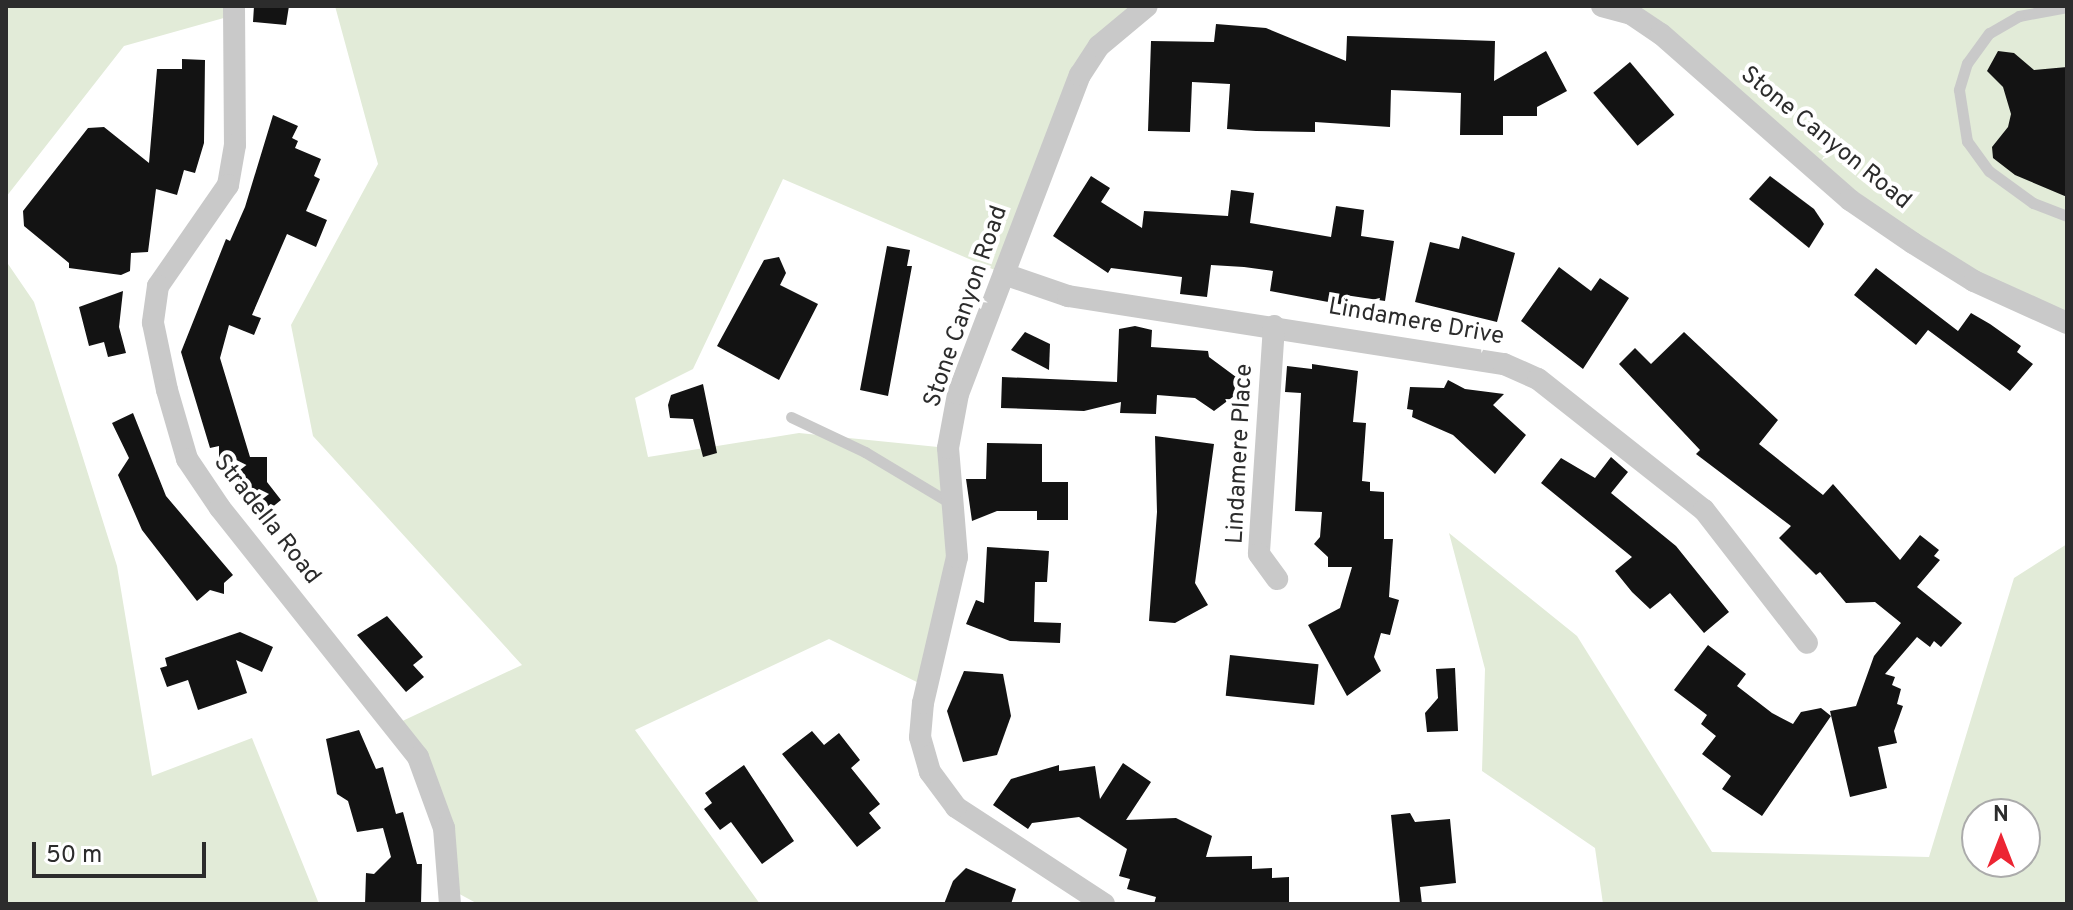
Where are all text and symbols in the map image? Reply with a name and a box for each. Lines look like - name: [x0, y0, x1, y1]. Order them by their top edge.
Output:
- street label: Stone Canyon Road: [1734, 61, 1916, 217]
- street label: Stone Canyon Road: [919, 202, 1015, 412]
- street label: Lindamere Drive: [1326, 293, 1506, 353]
- street label: Lindamere Place: [1222, 363, 1260, 545]
- street label: Stradella Road: [206, 449, 326, 591]
- north arrow: [1961, 798, 2041, 878]
- text: N: [1993, 802, 2009, 829]
- scale bar: [36, 826, 210, 876]
- text: 50 m: [46, 841, 102, 871]

